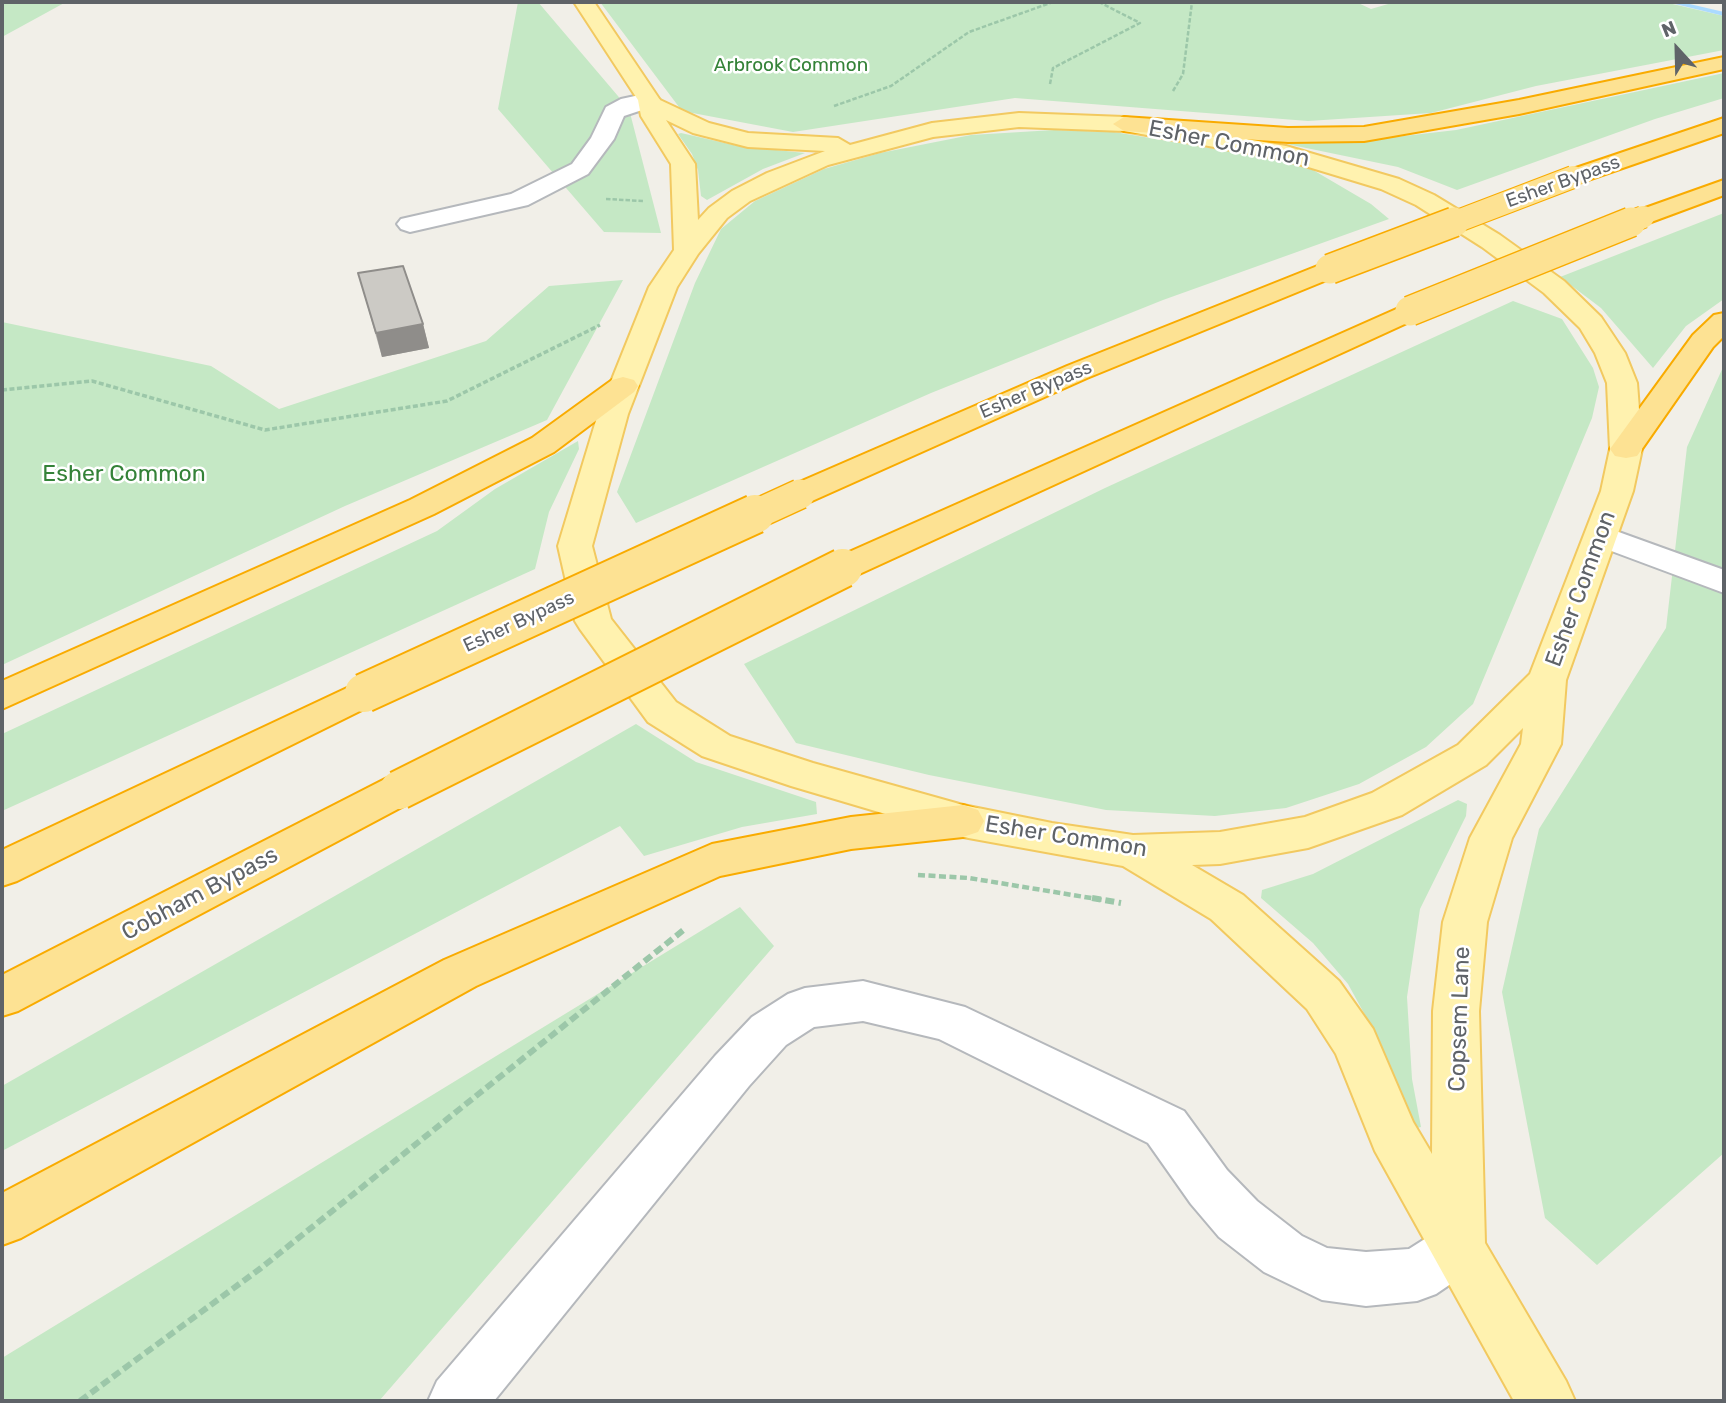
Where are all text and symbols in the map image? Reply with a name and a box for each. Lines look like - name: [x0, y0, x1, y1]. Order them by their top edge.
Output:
- north arrow: [1642, 14, 1712, 84]
- text: N: [1658, 16, 1680, 42]
- park label: Arbrook Common: [714, 55, 868, 77]
- street label: Esher Common: [1146, 115, 1312, 173]
- street label: Esher Bypass: [1503, 151, 1623, 213]
- street label: Esher Bypass: [976, 356, 1096, 424]
- park label: Esher Common: [42, 460, 206, 488]
- street label: Esher Common: [1540, 507, 1622, 671]
- street label: Esher Bypass: [460, 586, 578, 658]
- street label: Esher Common: [983, 811, 1149, 863]
- street label: Cobham Bypass: [117, 841, 283, 947]
- street label: Copsem Lane: [1444, 946, 1476, 1092]

